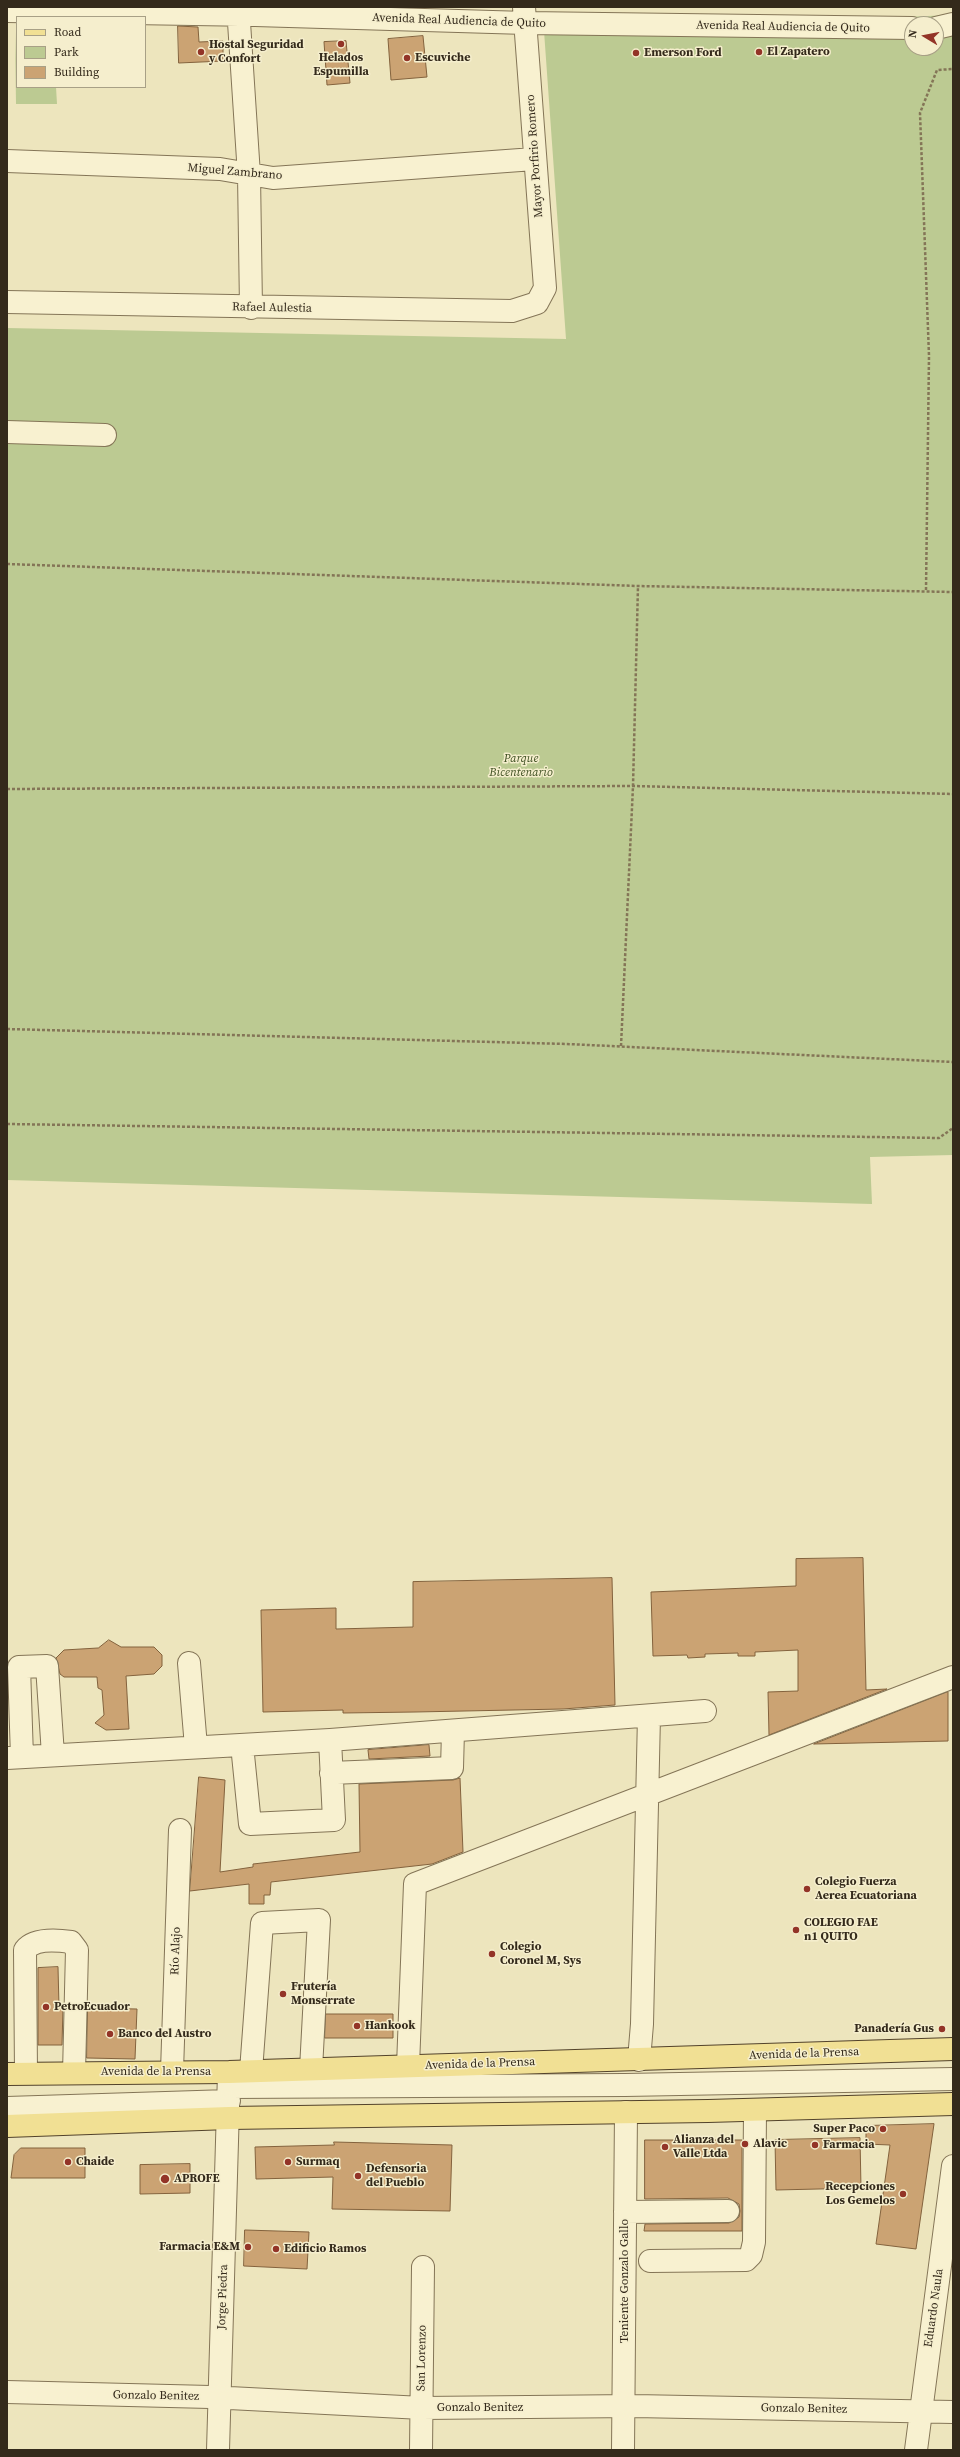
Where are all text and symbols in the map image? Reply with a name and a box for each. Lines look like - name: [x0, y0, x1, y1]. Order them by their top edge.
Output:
- street label: Avenida Real Audiencia de Quito: [372, 11, 546, 31]
- legend: [16, 16, 146, 88]
- north arrow: [904, 16, 944, 56]
- street label: Avenida Real Audiencia de Quito: [696, 18, 870, 36]
- text: Road: [54, 24, 81, 40]
- text: N: [905, 29, 921, 39]
- place label: Hostal Seguridad y Confort: [209, 38, 304, 66]
- marker: Helados Espumilla: [336, 39, 346, 49]
- text: Park: [54, 44, 79, 60]
- place label: El Zapatero: [767, 45, 830, 59]
- place label: Emerson Ford: [644, 46, 722, 60]
- marker: Hostal Seguridad y Confort: [196, 47, 206, 57]
- marker: El Zapatero: [754, 47, 764, 57]
- marker: Emerson Ford: [631, 48, 641, 58]
- place label: Helados Espumilla: [313, 51, 369, 79]
- place label: Escuviche: [415, 51, 470, 65]
- marker: Escuviche: [402, 53, 412, 63]
- text: Building: [54, 64, 99, 80]
- street label: Mayor Porfirio Romero: [524, 94, 546, 218]
- street label: Miguel Zambrano: [187, 161, 283, 183]
- street label: Rafael Aulestia: [232, 300, 312, 316]
- park label: Parque Bicentenario: [489, 752, 553, 780]
- place label: Colegio Fuerza Aerea Ecuatoriana: [815, 1875, 917, 1903]
- marker: Colegio Fuerza Aerea Ecuatoriana: [802, 1884, 812, 1894]
- place label: COLEGIO FAE n1 QUITO: [804, 1916, 878, 1944]
- marker: COLEGIO FAE n1 QUITO: [791, 1925, 801, 1935]
- street label: Río Alajo: [168, 1927, 184, 1975]
- place label: Colegio Coronel M, Sys: [500, 1940, 581, 1968]
- marker: Colegio Coronel M, Sys: [487, 1949, 497, 1959]
- place label: Frutería Monserrate: [291, 1980, 355, 2008]
- marker: Frutería Monserrate: [278, 1989, 288, 1999]
- place label: PetroEcuador: [54, 2000, 130, 2014]
- marker: PetroEcuador: [41, 2002, 51, 2012]
- place label: Hankook: [365, 2019, 415, 2033]
- marker: Hankook: [352, 2021, 362, 2031]
- place label: Panadería Gus: [854, 2022, 934, 2036]
- marker: Panadería Gus: [937, 2024, 947, 2034]
- place label: Banco del Austro: [118, 2027, 212, 2041]
- marker: Banco del Austro: [105, 2029, 115, 2039]
- street label: Avenida de la Prensa: [749, 2045, 859, 2063]
- street label: Avenida de la Prensa: [425, 2055, 535, 2073]
- street label: Avenida de la Prensa: [101, 2065, 211, 2079]
- place label: Super Paco: [813, 2122, 875, 2136]
- marker: Super Paco: [878, 2124, 888, 2134]
- place label: Alianza del Valle Ltda: [673, 2133, 734, 2161]
- place label: Alavic: [753, 2137, 787, 2151]
- place label: Farmacia: [823, 2138, 875, 2152]
- marker: Alavic: [740, 2139, 750, 2149]
- marker: Farmacia: [810, 2140, 820, 2150]
- marker: Alianza del Valle Ltda: [660, 2142, 670, 2152]
- place label: Chaide: [76, 2155, 114, 2169]
- place label: Surmaq: [296, 2155, 339, 2169]
- marker: Chaide: [63, 2157, 73, 2167]
- marker: Surmaq: [283, 2157, 293, 2167]
- place label: Defensoria del Pueblo: [366, 2162, 427, 2190]
- marker: Defensoria del Pueblo: [353, 2171, 363, 2181]
- place label: APROFE: [174, 2172, 220, 2186]
- marker: APROFE: [159, 2173, 171, 2185]
- place label: Recepciones Los Gemelos: [825, 2180, 895, 2208]
- marker: Recepciones Los Gemelos: [898, 2189, 908, 2199]
- street label: Teniente Gonzalo Gallo: [618, 2219, 632, 2343]
- place label: Farmacia E&M: [159, 2240, 240, 2254]
- marker: Farmacia E&M: [243, 2242, 253, 2252]
- place label: Edificio Ramos: [284, 2242, 366, 2256]
- marker: Edificio Ramos: [271, 2244, 281, 2254]
- street label: Jorge Piedra: [215, 2264, 231, 2330]
- street label: Eduardo Naula: [921, 2268, 947, 2348]
- street label: San Lorenzo: [414, 2325, 430, 2391]
- street label: Gonzalo Benitez: [113, 2388, 199, 2404]
- street label: Gonzalo Benitez: [437, 2401, 523, 2415]
- street label: Gonzalo Benitez: [761, 2401, 847, 2417]

